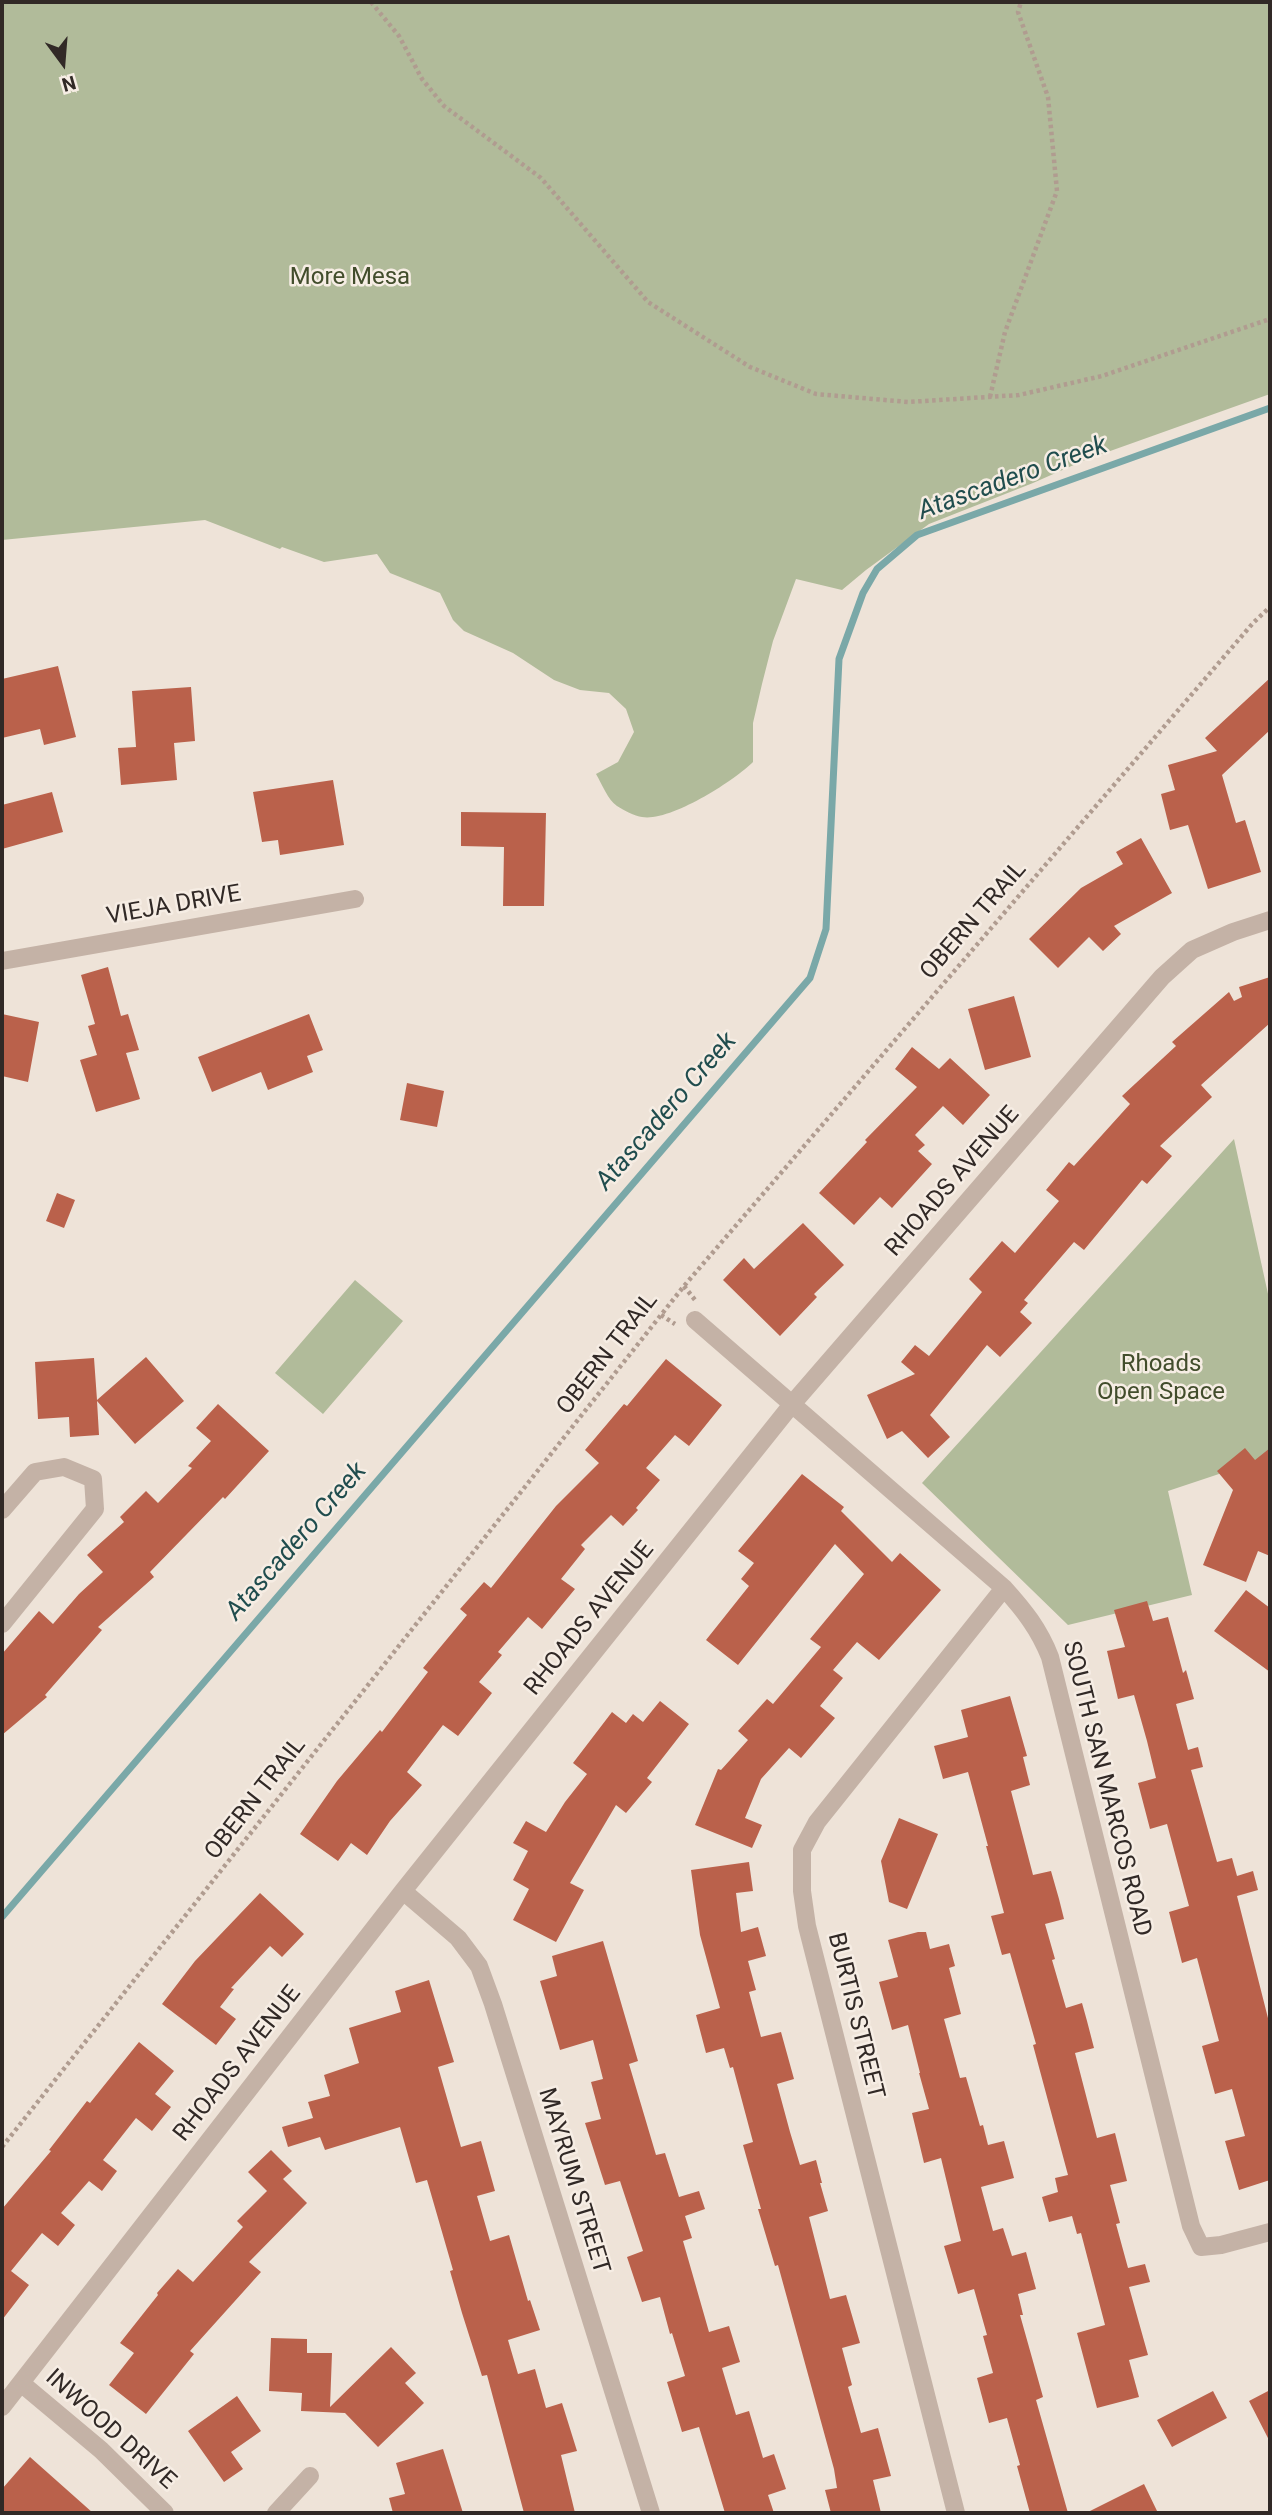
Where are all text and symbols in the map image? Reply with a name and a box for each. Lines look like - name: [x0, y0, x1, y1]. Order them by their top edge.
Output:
- north arrow: [28, 28, 98, 98]
- text: N: [59, 71, 79, 97]
- park label: More Mesa: [290, 264, 410, 292]
- water label: Atascadero Creek: [914, 430, 1112, 528]
- street label: OBERN TRAIL: [915, 856, 1033, 986]
- street label: VIEJA DRIVE: [105, 880, 243, 932]
- water label: Atascadero Creek: [590, 1027, 744, 1197]
- street label: RHOADS AVENUE: [880, 1101, 1026, 1263]
- street label: OBERN TRAIL: [551, 1287, 665, 1421]
- park label: Rhoads Open Space: [1097, 1351, 1225, 1407]
- water label: Atascadero Creek: [220, 1457, 374, 1627]
- street label: RHOADS AVENUE: [519, 1536, 661, 1702]
- street label: SOUTH SAN MARCOS ROAD: [1055, 1638, 1157, 1940]
- street label: OBERN TRAIL: [199, 1732, 313, 1866]
- street label: BURTIS STREET: [820, 1930, 890, 2102]
- street label: RHOADS AVENUE: [168, 1980, 308, 2148]
- street label: MAYRUM STREET: [531, 2085, 615, 2277]
- street label: INWOOD DRIVE: [39, 2364, 181, 2496]

